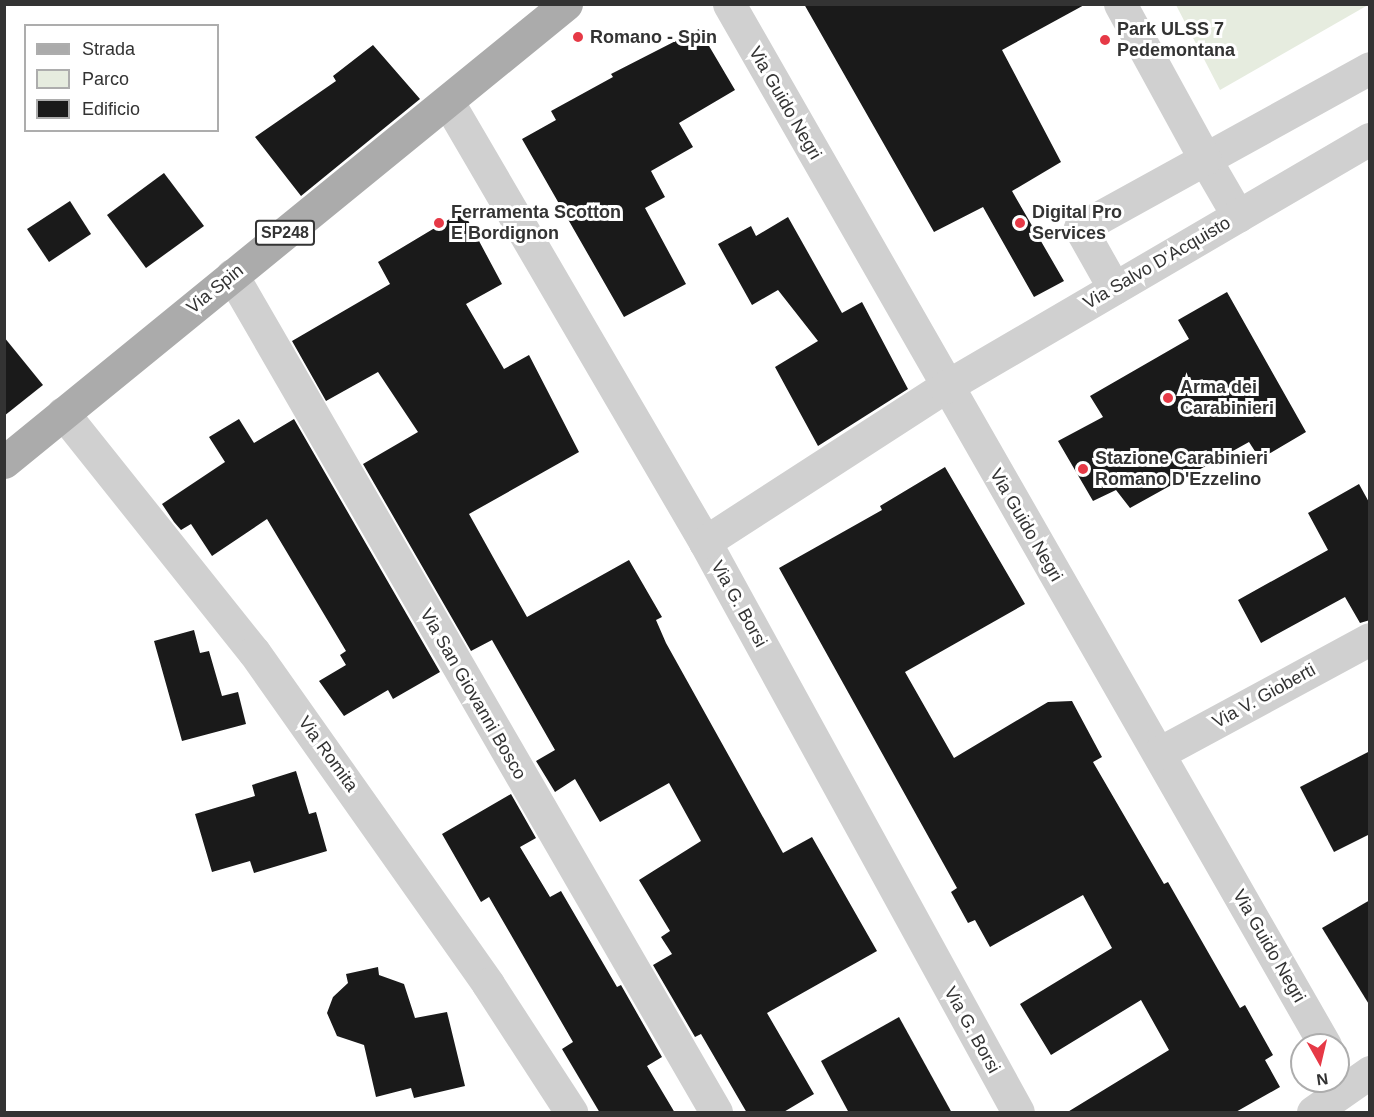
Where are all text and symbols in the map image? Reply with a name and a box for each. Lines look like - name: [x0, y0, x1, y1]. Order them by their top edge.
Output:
- place label: Park ULSS 7 Pedemontana: [1117, 19, 1235, 62]
- legend: [24, 24, 219, 132]
- place label: Romano - Spin: [590, 26, 717, 48]
- marker: Romano - Spin: [571, 30, 585, 44]
- marker: Park ULSS 7 Pedemontana: [1098, 33, 1112, 47]
- text: Strada: [82, 39, 135, 59]
- street label: Via Guido Negri: [744, 43, 826, 163]
- text: Parco: [82, 69, 129, 89]
- text: Edificio: [82, 99, 140, 119]
- place label: Ferramenta Scotton E Bordignon: [451, 202, 621, 244]
- place label: Digital Pro Services: [1032, 202, 1122, 244]
- street label: Via Salvo D'Acquisto: [1080, 212, 1234, 314]
- marker: Ferramenta Scotton E Bordignon: [432, 216, 446, 230]
- marker: Digital Pro Services: [1013, 216, 1027, 230]
- road number: SP248: [254, 220, 316, 246]
- street label: Via Spin: [182, 260, 248, 318]
- place label: Arma dei Carabinieri: [1180, 377, 1274, 420]
- marker: Arma dei Carabinieri: [1161, 391, 1175, 405]
- place label: Stazione Carabinieri Romano D'Ezzelino: [1095, 448, 1268, 490]
- marker: Stazione Carabinieri Romano D'Ezzelino: [1076, 462, 1090, 476]
- street label: Via Guido Negri: [985, 465, 1067, 585]
- street label: Via G. Borsi: [706, 557, 772, 651]
- street label: Via San Giovanni Bosco: [415, 605, 531, 783]
- street label: Via V. Gioberti: [1209, 659, 1319, 733]
- street label: Via Romita: [293, 712, 363, 796]
- street label: Via Guido Negri: [1228, 886, 1310, 1006]
- street label: Via G. Borsi: [939, 983, 1005, 1077]
- north arrow: [1290, 1033, 1350, 1093]
- text: N: [1315, 1070, 1329, 1089]

